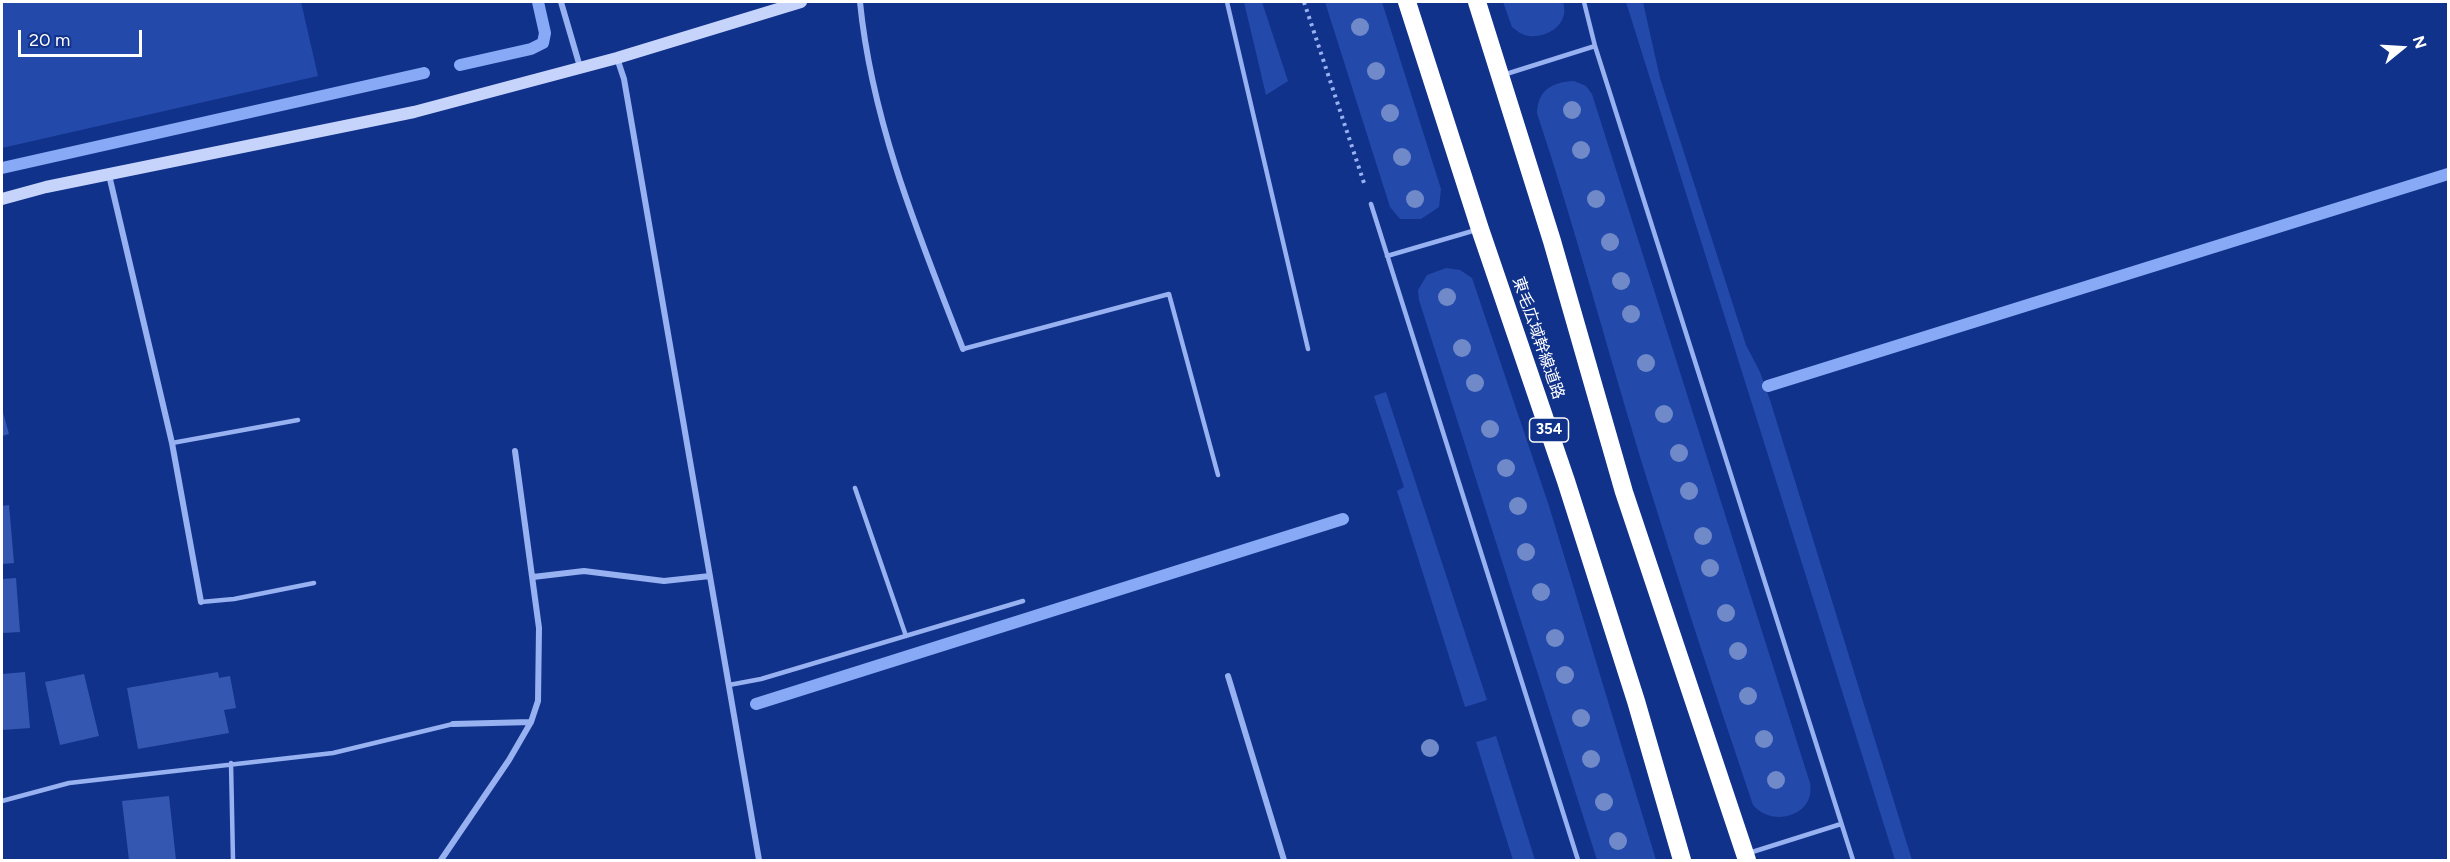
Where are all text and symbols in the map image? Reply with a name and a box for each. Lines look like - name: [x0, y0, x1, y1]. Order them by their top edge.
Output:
- scale bar: [21, 18, 146, 56]
- north arrow: [2372, 18, 2432, 78]
- text: 20 m: [29, 29, 70, 51]
- text: N: [2409, 33, 2431, 51]
- street label: 東毛広域幹線道路: [1508, 274, 1568, 402]
- road number: 354: [1530, 418, 1568, 442]

